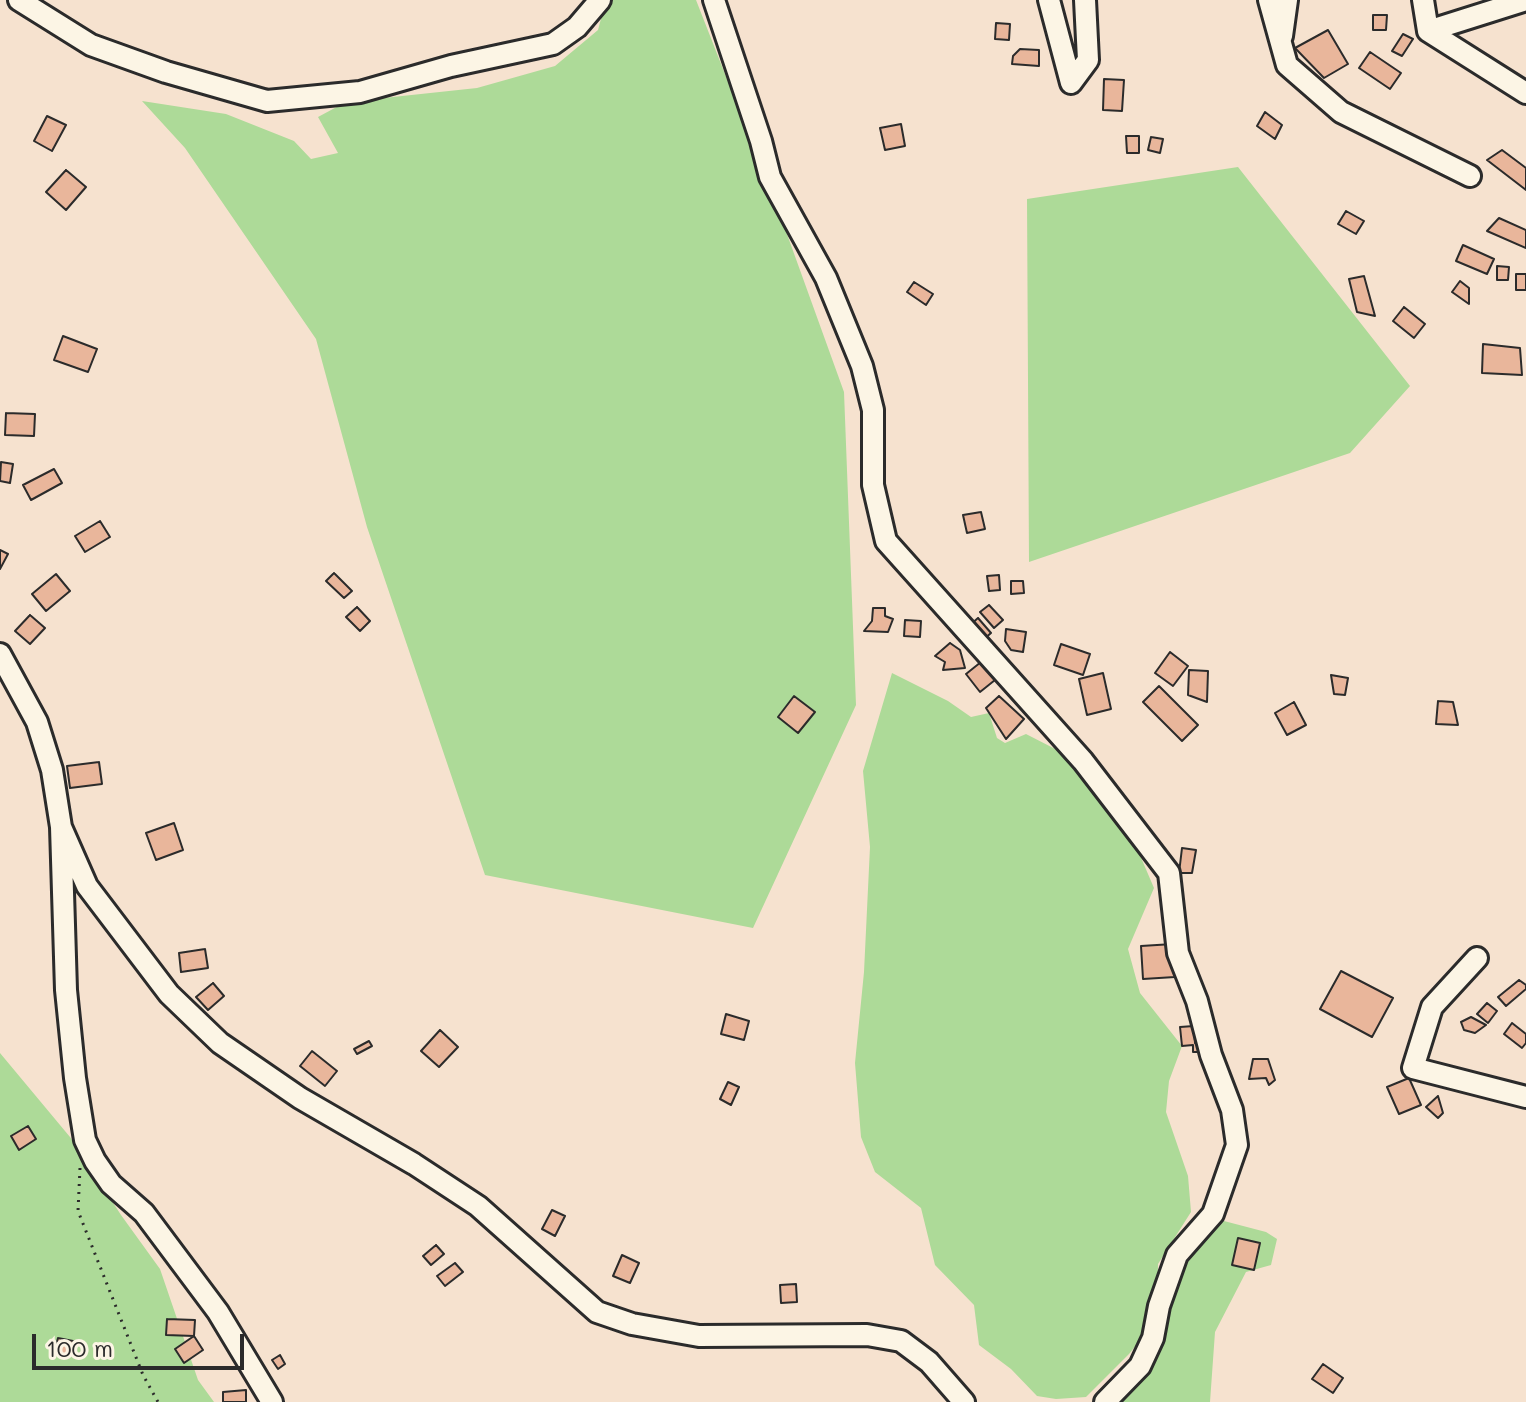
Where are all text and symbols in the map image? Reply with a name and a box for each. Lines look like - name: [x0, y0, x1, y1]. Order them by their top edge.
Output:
- scale bar: [36, 1318, 248, 1368]
- text: 100 m: [46, 1332, 113, 1363]

